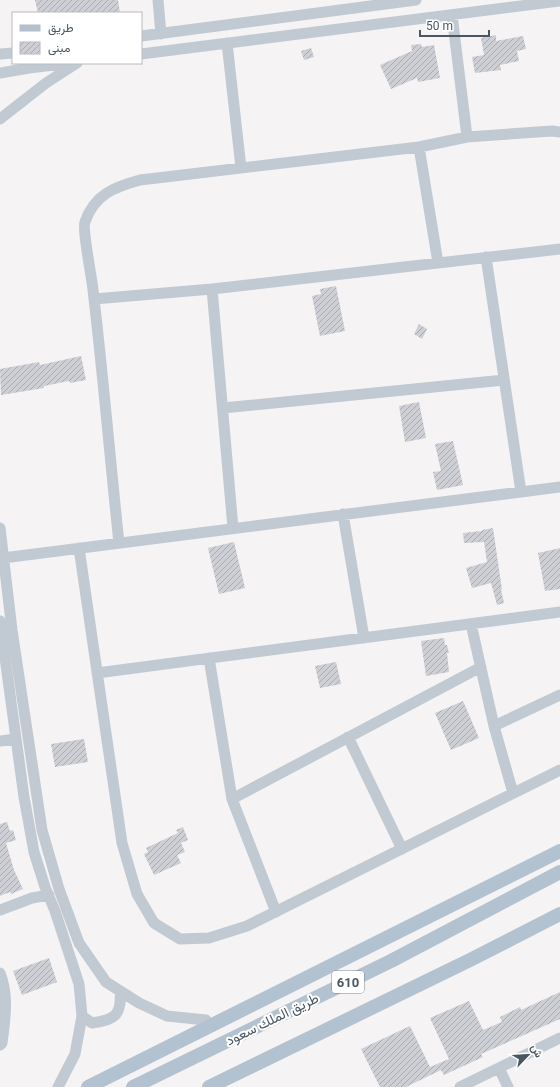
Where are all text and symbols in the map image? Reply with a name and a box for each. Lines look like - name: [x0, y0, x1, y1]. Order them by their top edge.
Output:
- legend: [12, 12, 142, 64]
- scale bar: [420, 12, 489, 38]
- text: 50 m: [426, 19, 453, 33]
- text: طريق: [48, 21, 74, 36]
- text: مبنى: [48, 41, 70, 56]
- road number: 610: [332, 971, 364, 993]
- street label: طريق الملك سعود: [223, 990, 321, 1049]
- north arrow: [508, 1035, 548, 1075]
- text: ش: [528, 1042, 545, 1060]

